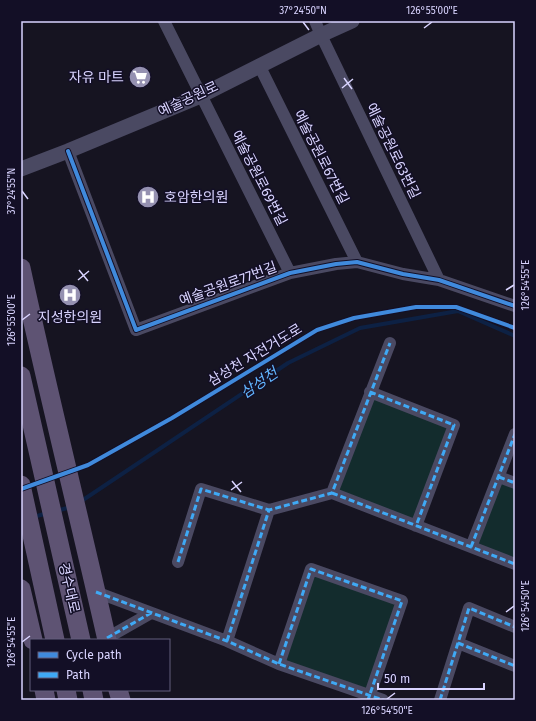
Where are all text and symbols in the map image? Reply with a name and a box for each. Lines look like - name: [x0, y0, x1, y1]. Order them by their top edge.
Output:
- text: 37°24'50"N: [279, 5, 327, 17]
- text: 126°55'00"E: [406, 5, 458, 17]
- supermarket icon: 자유 마트: [127, 64, 153, 90]
- place label: 자유 마트: [69, 69, 124, 86]
- street label: 예술공원로: [155, 78, 221, 120]
- street label: 예술공원로63번길: [362, 100, 424, 202]
- street label: 예술공원로67번길: [290, 107, 352, 207]
- street label: 예술공원로69번길: [228, 127, 290, 229]
- text: 37°24'55"N: [6, 168, 18, 214]
- hospital icon: 호암한의원: [135, 184, 161, 210]
- place label: 호암한의원: [164, 189, 228, 206]
- street label: 예술공원로77번길: [177, 258, 279, 310]
- text: 126°54'55"E: [520, 260, 532, 310]
- hospital icon: 지성한의원: [57, 282, 83, 308]
- text: 126°55'00"E: [6, 294, 18, 346]
- place label: 지성한의원: [38, 309, 102, 326]
- street label: 삼성천 자전거도로: [205, 320, 305, 390]
- water label: 삼성천: [237, 364, 281, 402]
- street label: 경수대로: [55, 561, 83, 615]
- text: 126°54'50"E: [520, 580, 532, 632]
- text: 126°54'55"E: [6, 617, 18, 667]
- legend: [30, 639, 170, 691]
- text: Cycle path: [66, 648, 122, 662]
- scale bar: [378, 665, 484, 691]
- text: Path: [66, 668, 90, 682]
- text: 50 m: [384, 672, 410, 686]
- text: 126°54'50"E: [361, 705, 413, 717]

